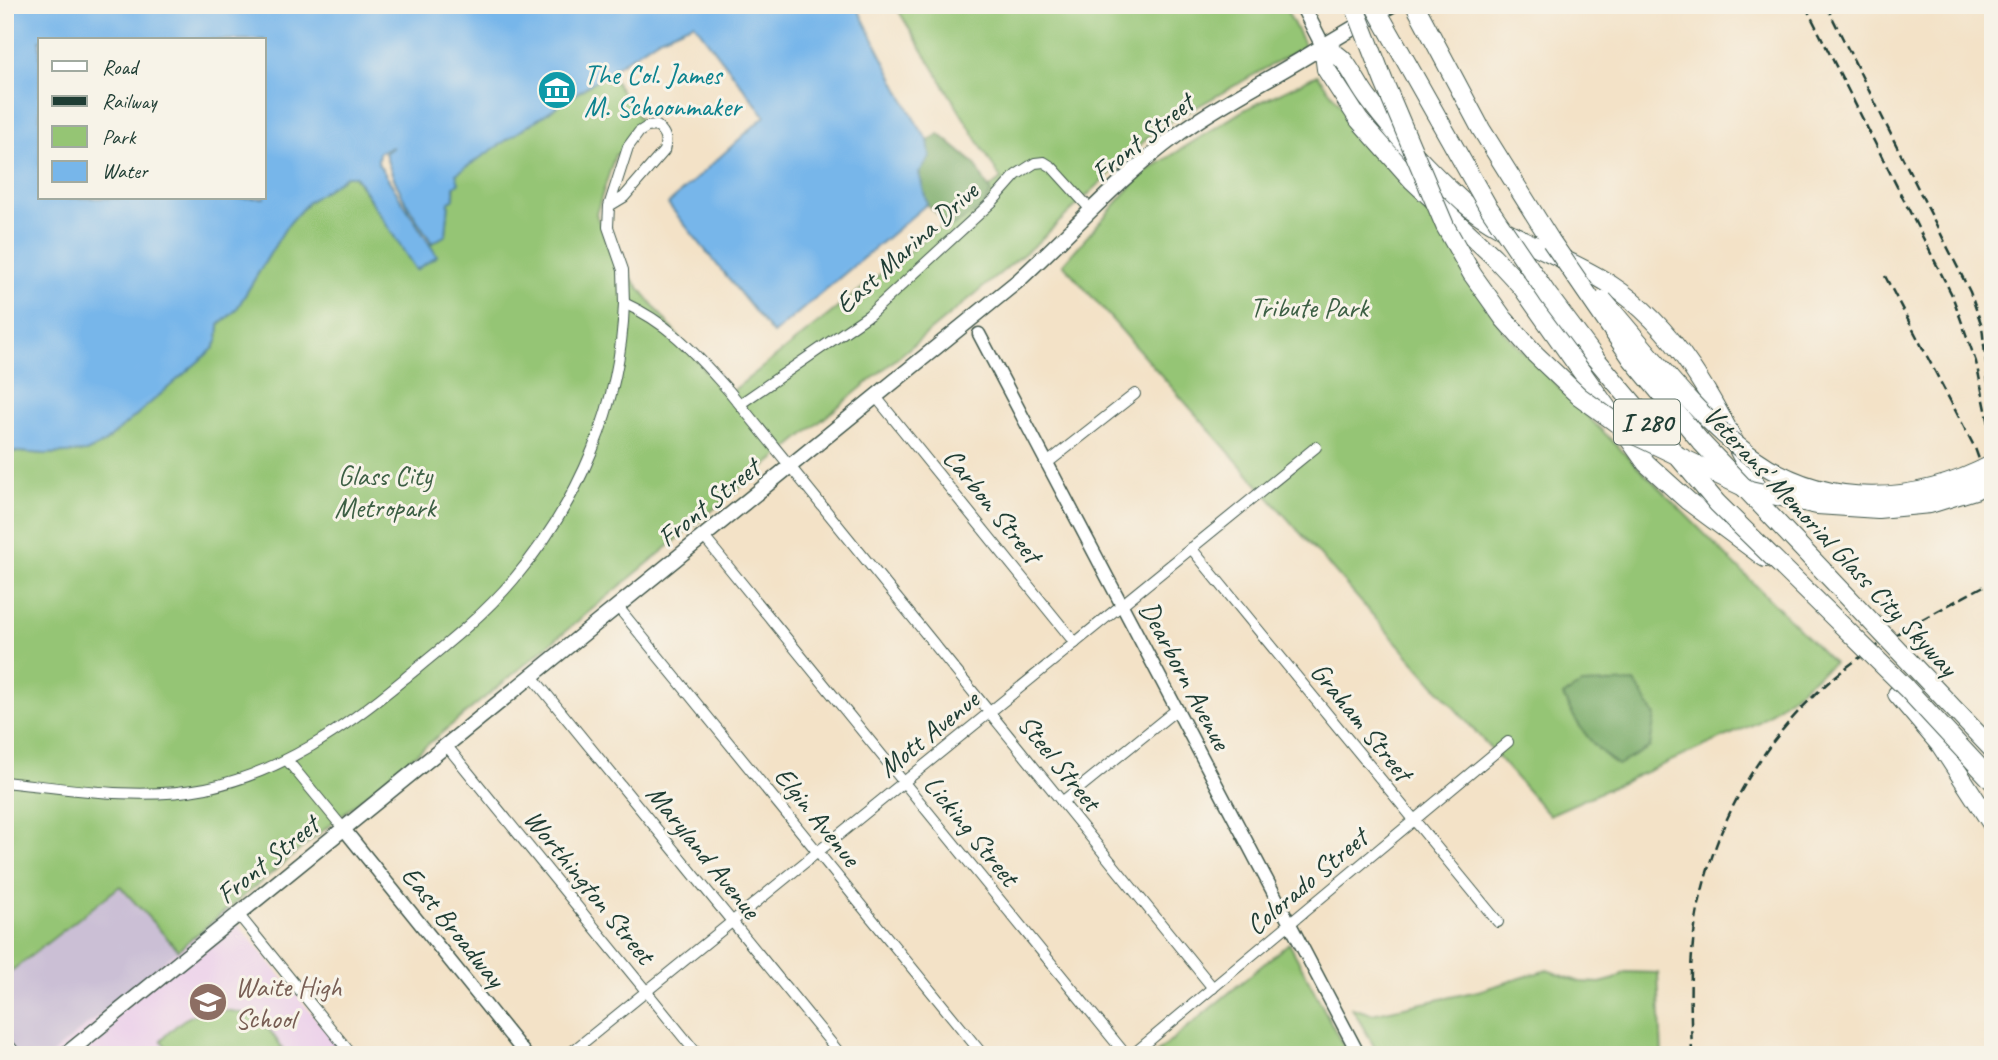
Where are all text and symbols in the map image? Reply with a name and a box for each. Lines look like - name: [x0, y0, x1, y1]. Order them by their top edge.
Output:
- legend: [38, 38, 266, 200]
- text: Road: [102, 54, 141, 80]
- place label: The Col. James M. Schoonmaker: [584, 57, 743, 124]
- museum icon: The Col. James M. Schoonmaker: [536, 69, 578, 111]
- street label: Front Street: [1084, 83, 1203, 189]
- text: Railway: [102, 88, 158, 114]
- text: Park: [102, 124, 137, 150]
- text: Water: [102, 158, 149, 184]
- street label: East Marina Drive: [827, 173, 987, 321]
- park label: Tribute Park: [1250, 290, 1370, 325]
- street label: Veterans' Memorial Glass City Skyway: [1696, 398, 1967, 685]
- road number: I 280: [1614, 400, 1680, 444]
- street label: Carbon Street: [936, 441, 1052, 573]
- street label: Front Street: [650, 448, 769, 554]
- park label: Glass City Metropark: [335, 458, 437, 525]
- street label: Dearborn Avenue: [1132, 595, 1240, 757]
- street label: Graham Street: [1303, 655, 1423, 791]
- street label: Mott Avenue: [871, 681, 987, 785]
- street label: Steel Street: [1010, 707, 1111, 820]
- street label: Elgin Avenue: [767, 759, 870, 875]
- street label: Licking Street: [916, 768, 1029, 895]
- street label: Maryland Avenue: [639, 777, 770, 927]
- street label: Worthington Street: [517, 802, 664, 973]
- street label: Front Street: [209, 805, 328, 911]
- street label: Colorado Street: [1238, 818, 1377, 942]
- street label: East Broadway: [394, 859, 515, 996]
- place label: Waite High School: [235, 969, 342, 1036]
- school or university icon: Waite High School: [187, 981, 229, 1023]

